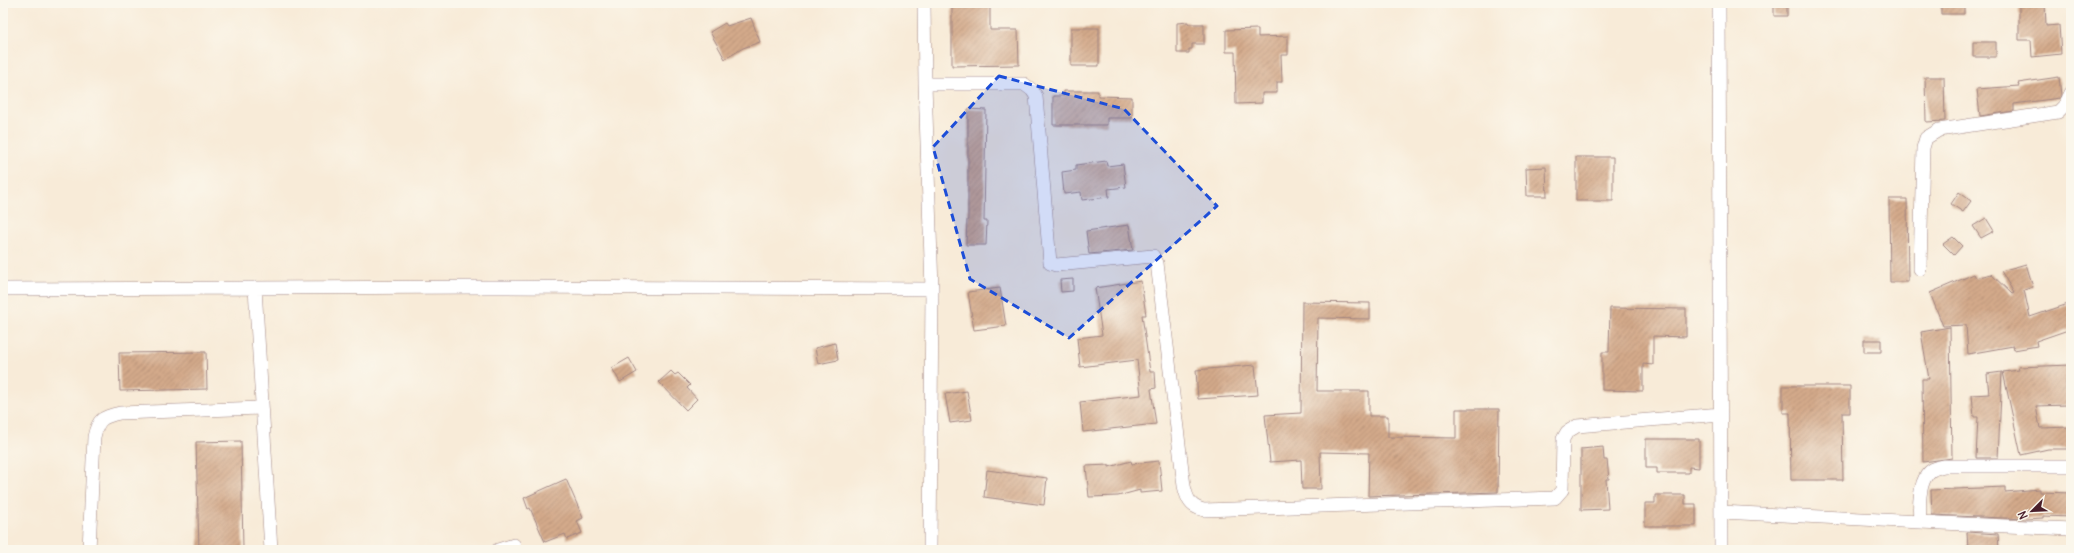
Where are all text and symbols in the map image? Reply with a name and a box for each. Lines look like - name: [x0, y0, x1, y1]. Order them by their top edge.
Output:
- north arrow: [2012, 491, 2052, 531]
- text: N: [2015, 509, 2031, 521]

